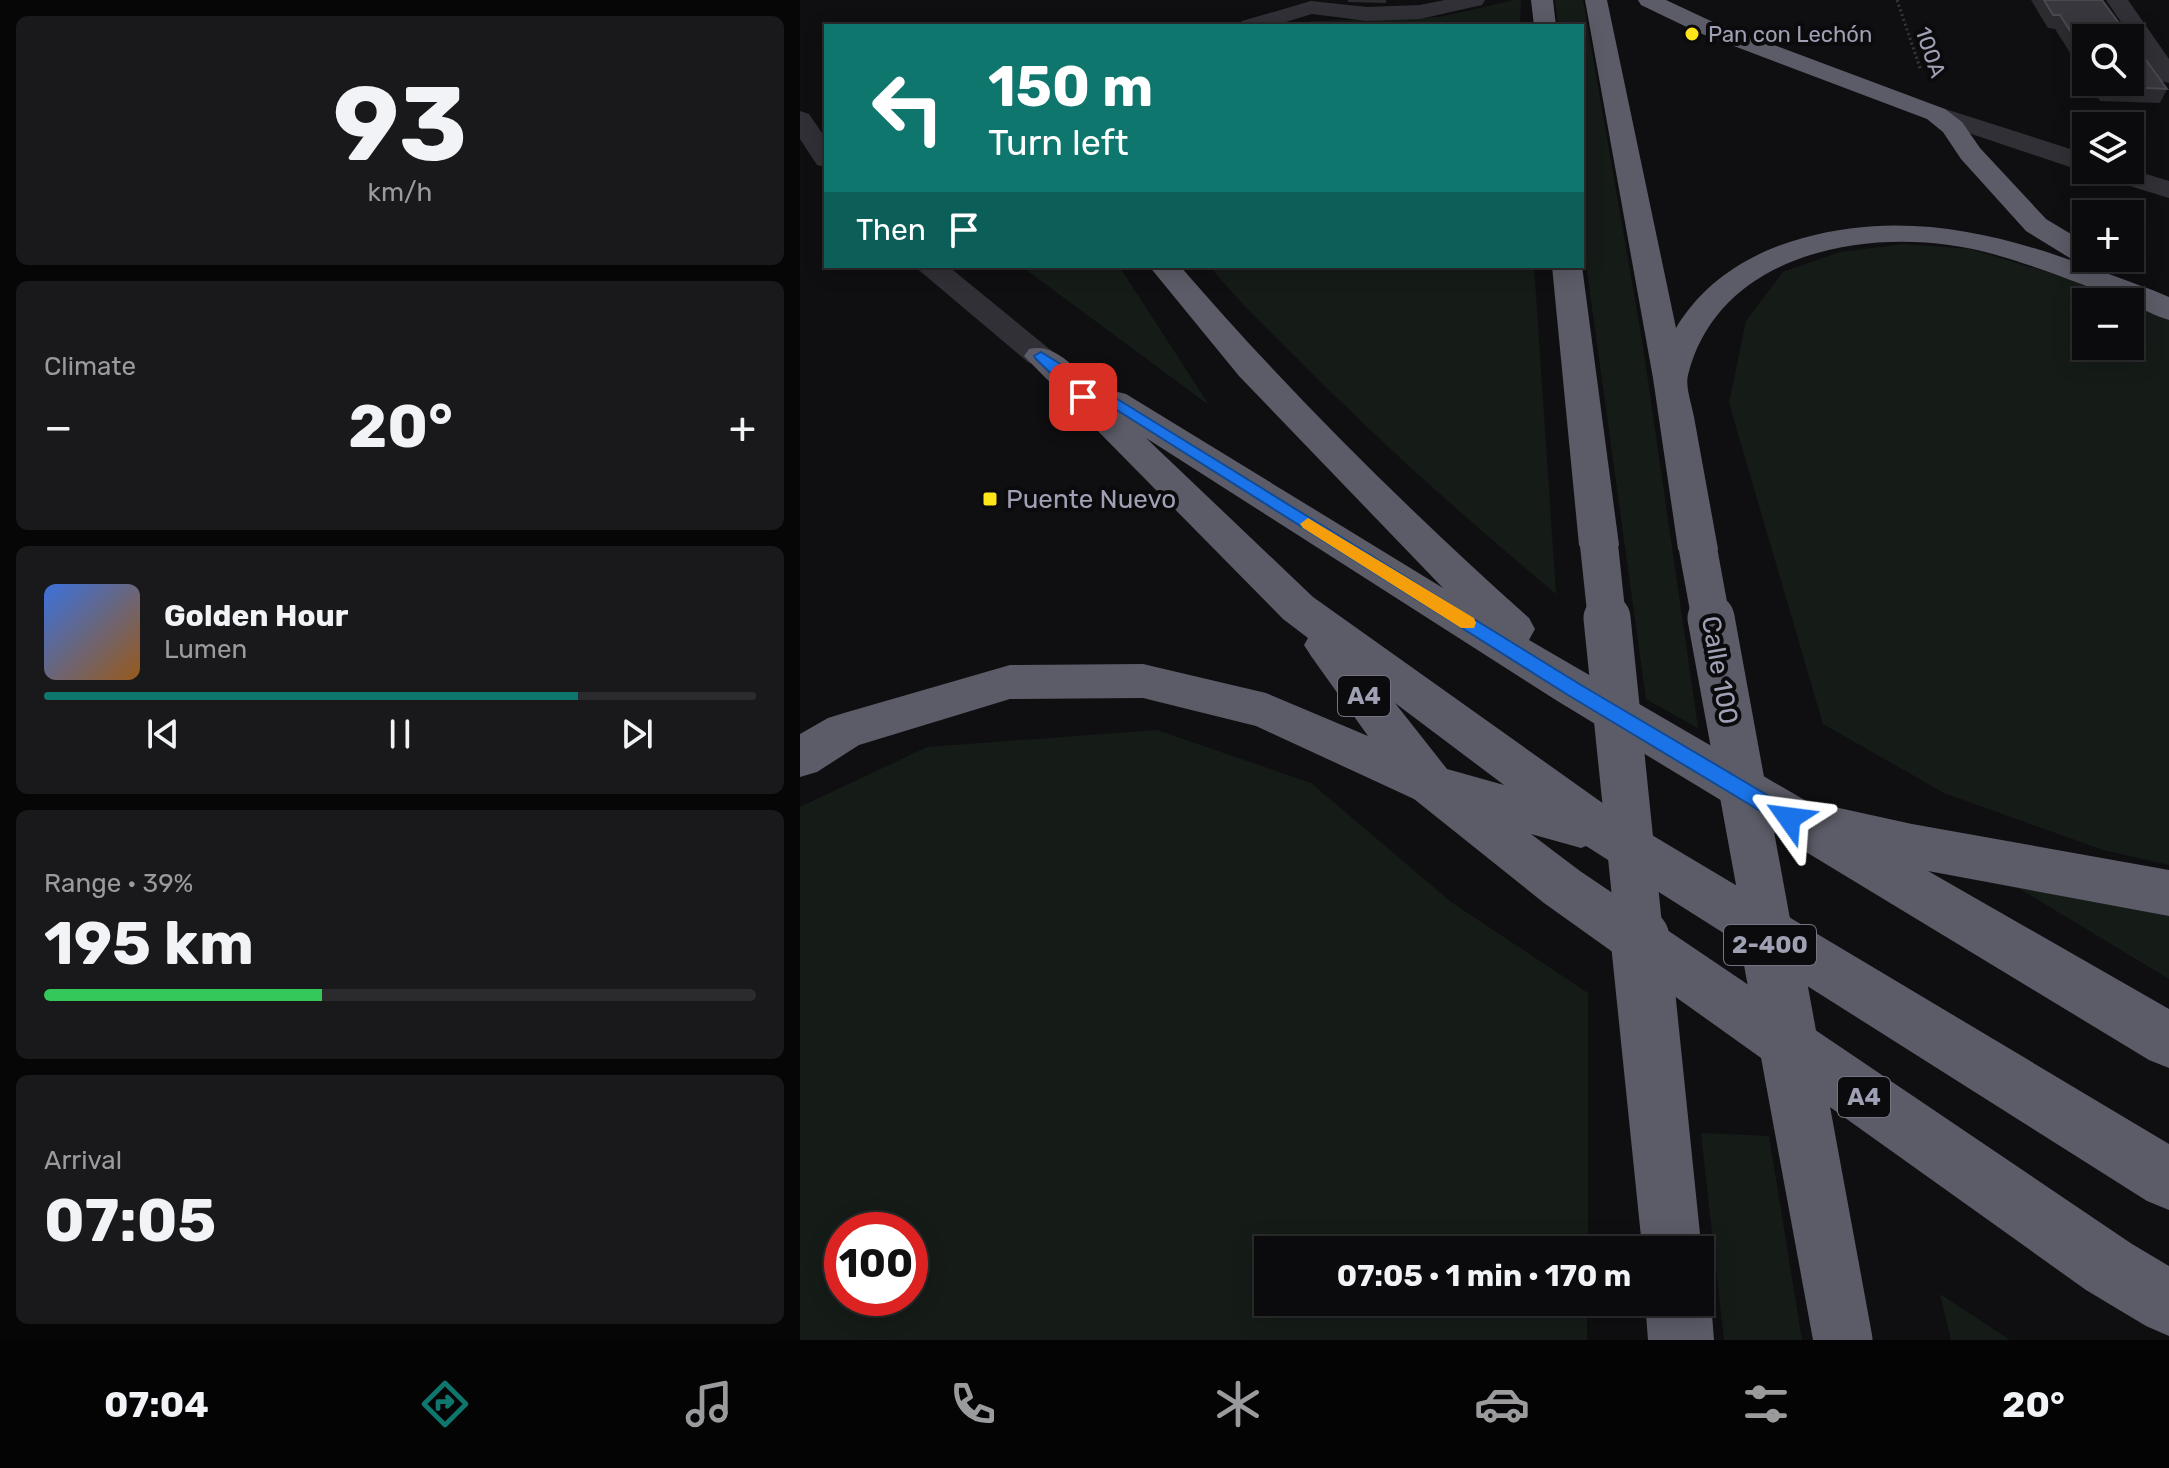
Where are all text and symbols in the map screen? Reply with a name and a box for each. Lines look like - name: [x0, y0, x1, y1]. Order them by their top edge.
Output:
- place label: Pan con Lechón: [1708, 21, 1872, 48]
- street label: 100A: [1909, 23, 1952, 81]
- map controls: [2072, 24, 2144, 360]
- button: search: [2072, 24, 2144, 96]
- marker: Pan con Lechón: [1683, 25, 1701, 43]
- text: 150 m: [988, 54, 1153, 120]
- icon: left: [856, 56, 960, 160]
- text: 93: [333, 63, 467, 186]
- button: layers: [2072, 112, 2144, 184]
- text: Turn left: [988, 121, 1129, 164]
- text: km/h: [368, 177, 432, 208]
- button: +: [2072, 200, 2144, 272]
- icon: arrive: [942, 208, 986, 252]
- text: Then: [856, 212, 926, 248]
- button: −: [2072, 288, 2144, 360]
- text: Climate: [44, 351, 136, 382]
- pin: [1049, 363, 1117, 431]
- icon: arrive: [1061, 375, 1105, 419]
- text: 20°: [348, 391, 453, 462]
- text: −: [44, 401, 73, 453]
- text: +: [729, 401, 756, 453]
- place label: Puente Nuevo: [1006, 484, 1176, 515]
- marker: Puente Nuevo: [981, 490, 999, 508]
- text: Golden Hour: [164, 598, 348, 634]
- street label: Calle 100: [1695, 614, 1744, 727]
- text: Lumen: [164, 634, 247, 665]
- road number: A4: [1338, 676, 1390, 716]
- icon: previous: [141, 712, 185, 756]
- icon: pause: [378, 712, 422, 756]
- icon: next: [615, 712, 659, 756]
- position arrow: [1747, 776, 1831, 860]
- text: Range · 39%: [44, 868, 193, 899]
- text: 195 km: [44, 908, 254, 979]
- road number: 2-400: [1724, 925, 1816, 965]
- road number: A4: [1838, 1077, 1890, 1117]
- text: Arrival: [44, 1145, 122, 1176]
- text: 07:05: [44, 1185, 216, 1256]
- speed limit sign: 100: [824, 1212, 928, 1316]
- text: 07:05 · 1 min · 170 m: [1337, 1258, 1631, 1294]
- icon: directions: [417, 1376, 473, 1432]
- icon: music: [681, 1376, 737, 1432]
- icon: phone: [945, 1376, 1001, 1432]
- icon: climate: [1210, 1376, 1266, 1432]
- icon: car: [1474, 1376, 1530, 1432]
- icon: filters: [1738, 1376, 1794, 1432]
- text: 07:04: [104, 1383, 209, 1426]
- text: 20°: [2002, 1383, 2065, 1426]

